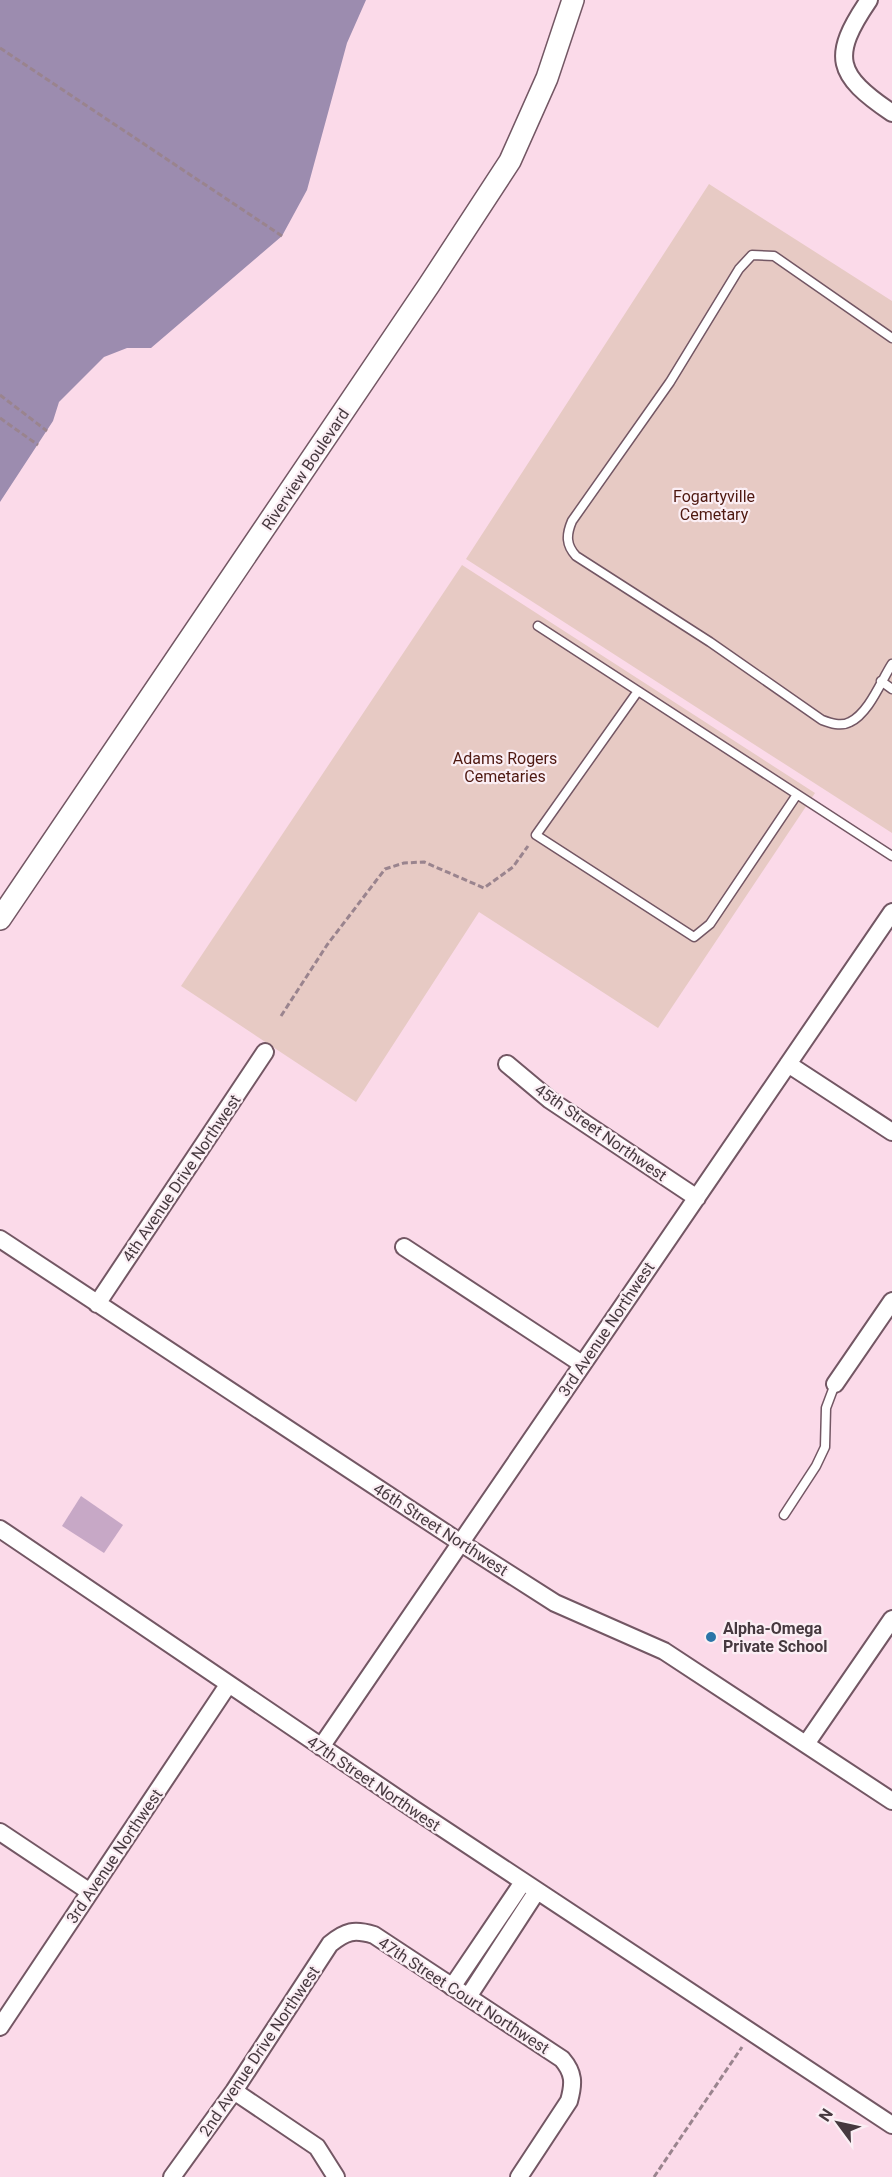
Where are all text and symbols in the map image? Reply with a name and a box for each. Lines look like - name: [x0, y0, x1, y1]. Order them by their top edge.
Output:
- street label: Riverview Boulevard: [258, 405, 353, 534]
- park label: Fogartyville Cemetary: [673, 487, 755, 524]
- park label: Adams Rogers Cemetaries: [453, 749, 557, 786]
- street label: 45th Street Northwest: [531, 1080, 670, 1185]
- street label: 4th Avenue Drive Northwest: [118, 1091, 245, 1266]
- street label: 3rd Avenue Northwest: [554, 1258, 658, 1400]
- street label: 46th Street Northwest: [370, 1479, 512, 1580]
- place label: Alpha-Omega Private School: [723, 1619, 827, 1656]
- marker: Alpha-Omega Private School: [704, 1630, 718, 1644]
- street label: 47th Street Northwest: [304, 1732, 444, 1835]
- street label: 3rd Avenue Northwest: [62, 1785, 166, 1927]
- street label: 47th Street Court Northwest: [375, 1933, 553, 2058]
- street label: 2nd Avenue Drive Northwest: [195, 1962, 324, 2140]
- north arrow: [808, 2093, 868, 2153]
- text: N: [815, 2105, 837, 2125]

